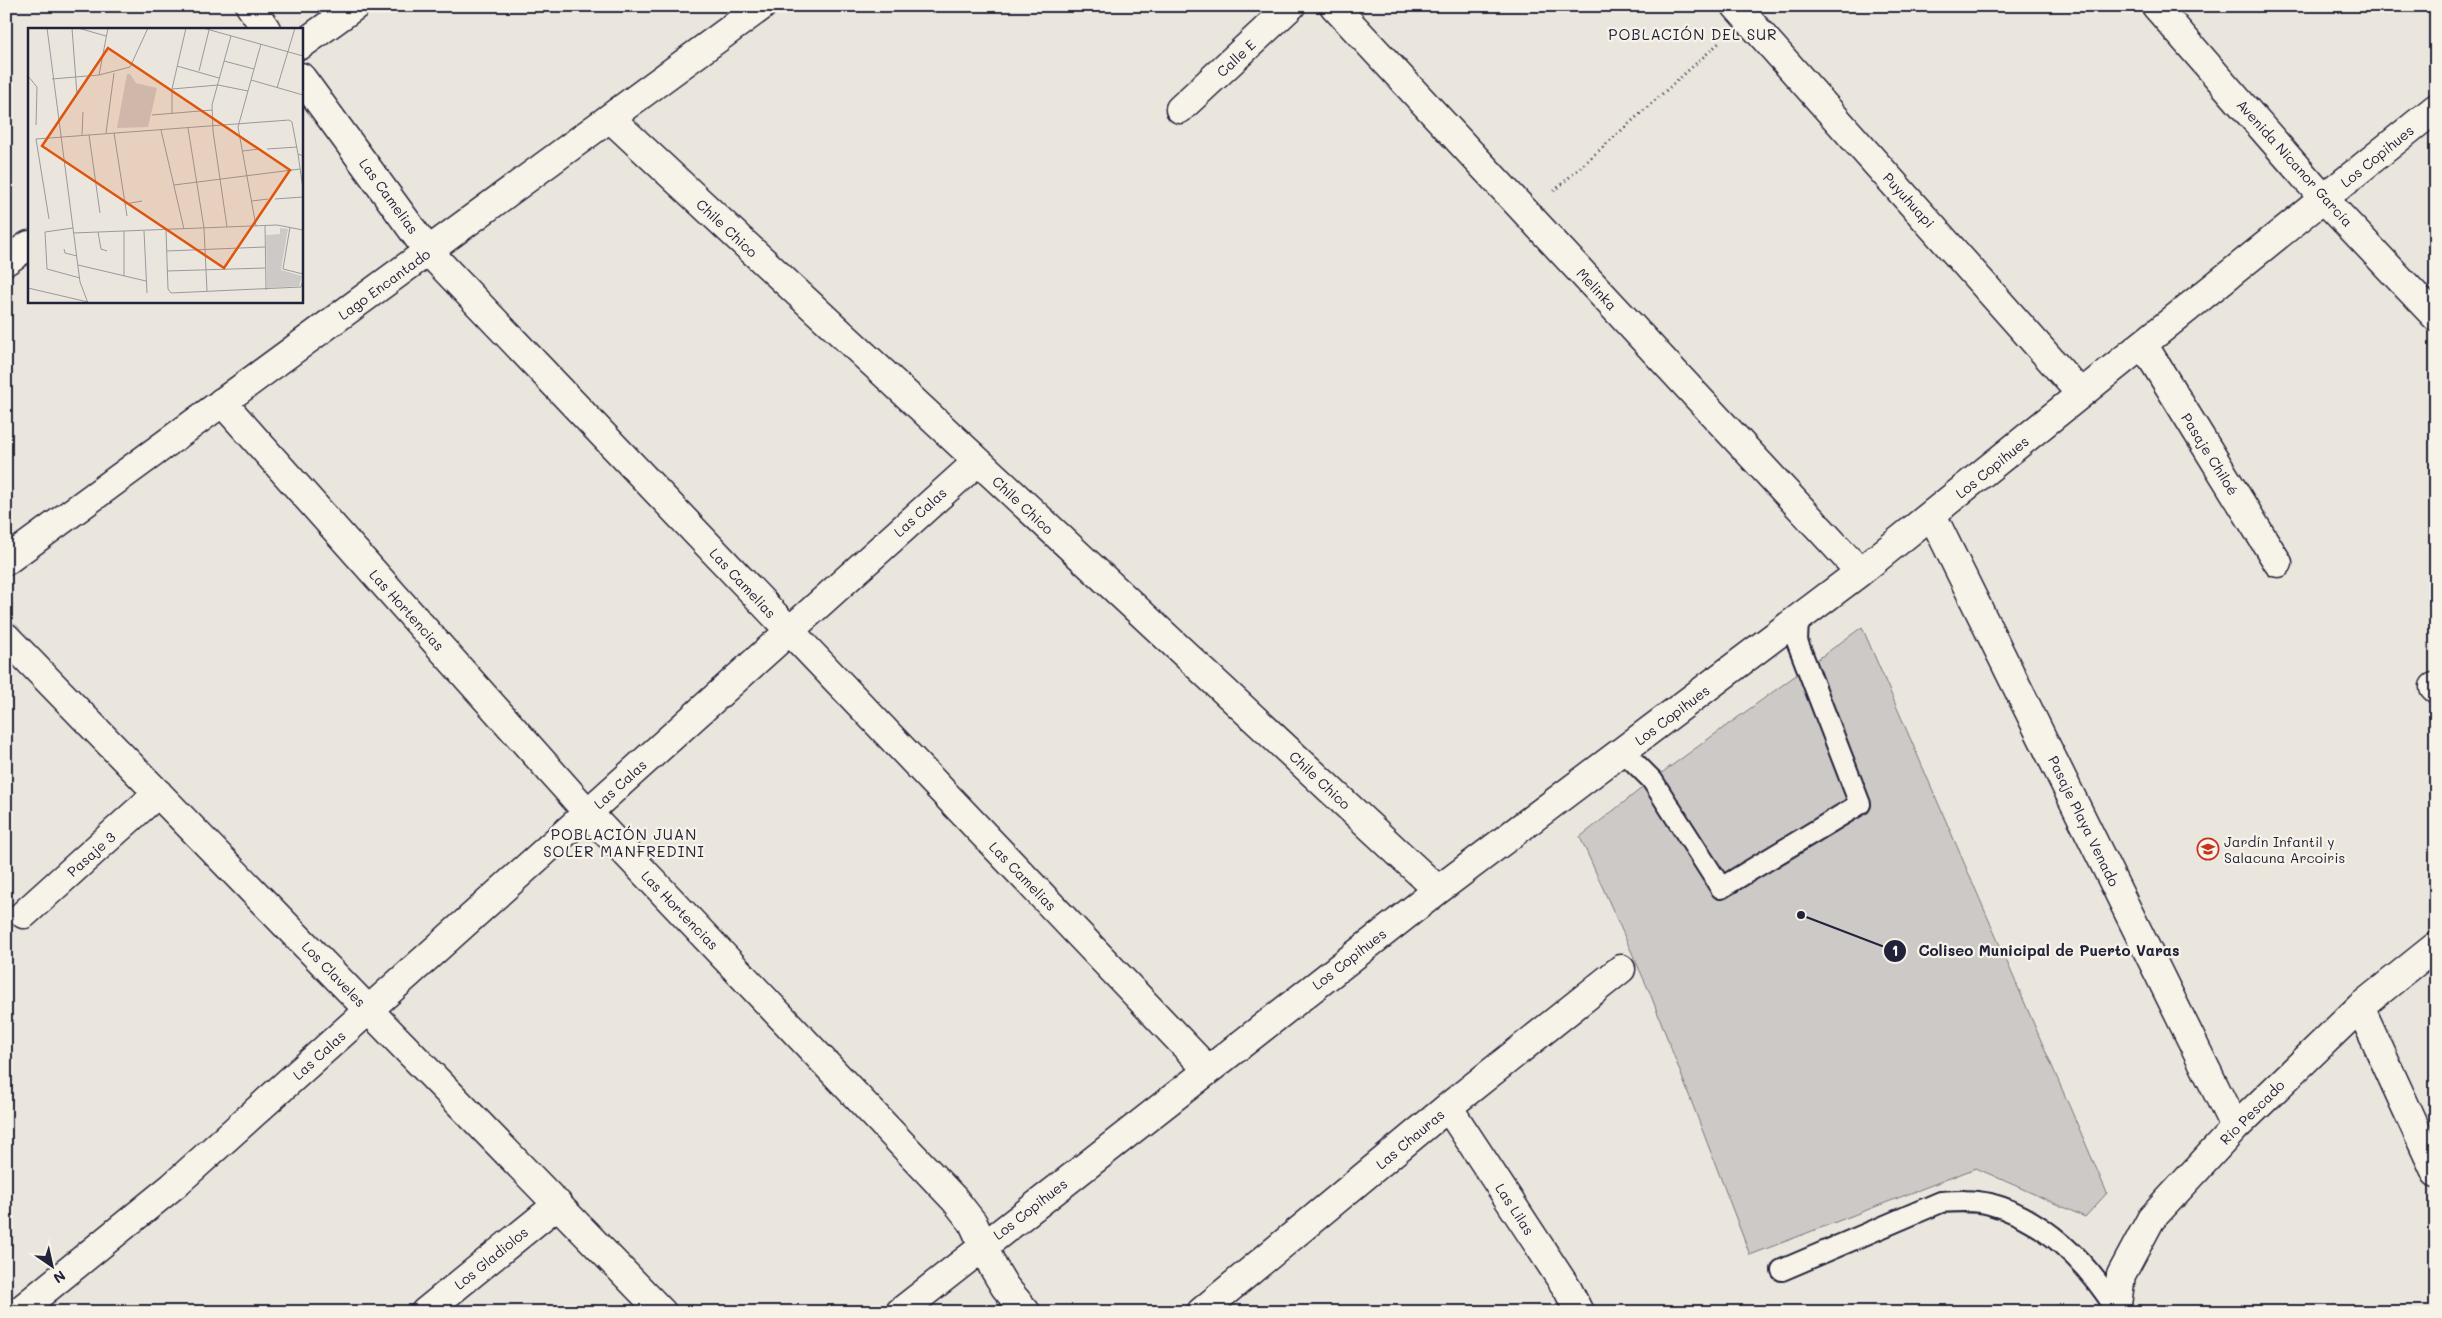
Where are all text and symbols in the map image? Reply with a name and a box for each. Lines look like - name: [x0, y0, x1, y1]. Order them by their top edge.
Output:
- district label: POBLACIÓN DEL SUR: [1608, 24, 1778, 44]
- inset map: [28, 28, 302, 302]
- street label: Calle E: [1212, 35, 1260, 81]
- street label: Avenida Nicanor García: [2233, 95, 2357, 231]
- street label: Los Copihues: [2336, 121, 2418, 191]
- street label: Las Camelias: [355, 154, 423, 238]
- street label: Puyuhuapi: [1879, 168, 1939, 232]
- street label: Chile Chico: [692, 195, 762, 261]
- street label: Lago Encantado: [334, 244, 434, 324]
- street label: Melinka: [1572, 264, 1622, 314]
- street label: Pasaje Chiloé: [2177, 409, 2243, 499]
- street label: Los Copihues: [1951, 432, 2033, 502]
- street label: Chile Chico: [988, 472, 1058, 538]
- street label: Las Calas: [889, 483, 951, 541]
- street label: Las Camelias: [706, 544, 780, 622]
- street label: Las Hortencias: [365, 565, 449, 655]
- street label: Los Copihues: [1631, 681, 1713, 749]
- street label: Chile Chico: [1285, 747, 1355, 813]
- street label: Pasaje Playa Venado: [2044, 752, 2124, 890]
- street label: Las Calas: [589, 755, 651, 813]
- district label: POBLACIÓN JUAN SOLER MANFREDINI: [543, 824, 705, 861]
- street label: Pasaje 3: [63, 827, 119, 881]
- place label: Jardín Infantil y Salacuna Arcoiris: [2224, 832, 2345, 867]
- street label: Las Camelias: [985, 837, 1061, 915]
- school or university icon: Jardín Infantil y Salacuna Arcoiris: [2196, 837, 2220, 861]
- street label: Las Hortencias: [637, 866, 723, 954]
- street label: Los Copihues: [1308, 924, 1390, 994]
- callout: Coliseo Municipal de Puerto Varas: [1883, 936, 2189, 966]
- street label: Los Claveles: [298, 937, 370, 1011]
- text: 1: [1892, 940, 1898, 960]
- text: Coliseo Municipal de Puerto Varas: [1918, 940, 2180, 960]
- street label: Las Calas: [288, 1026, 350, 1084]
- street label: Río Pescado: [2215, 1075, 2289, 1149]
- street label: Las Chauras: [1372, 1105, 1448, 1173]
- street label: Los Copihues: [989, 1174, 1071, 1244]
- street label: Las Lilas: [1491, 1179, 1539, 1239]
- street label: Los Gladiolos: [450, 1222, 532, 1294]
- north arrow: [28, 1240, 78, 1290]
- text: N: [50, 1266, 69, 1288]

